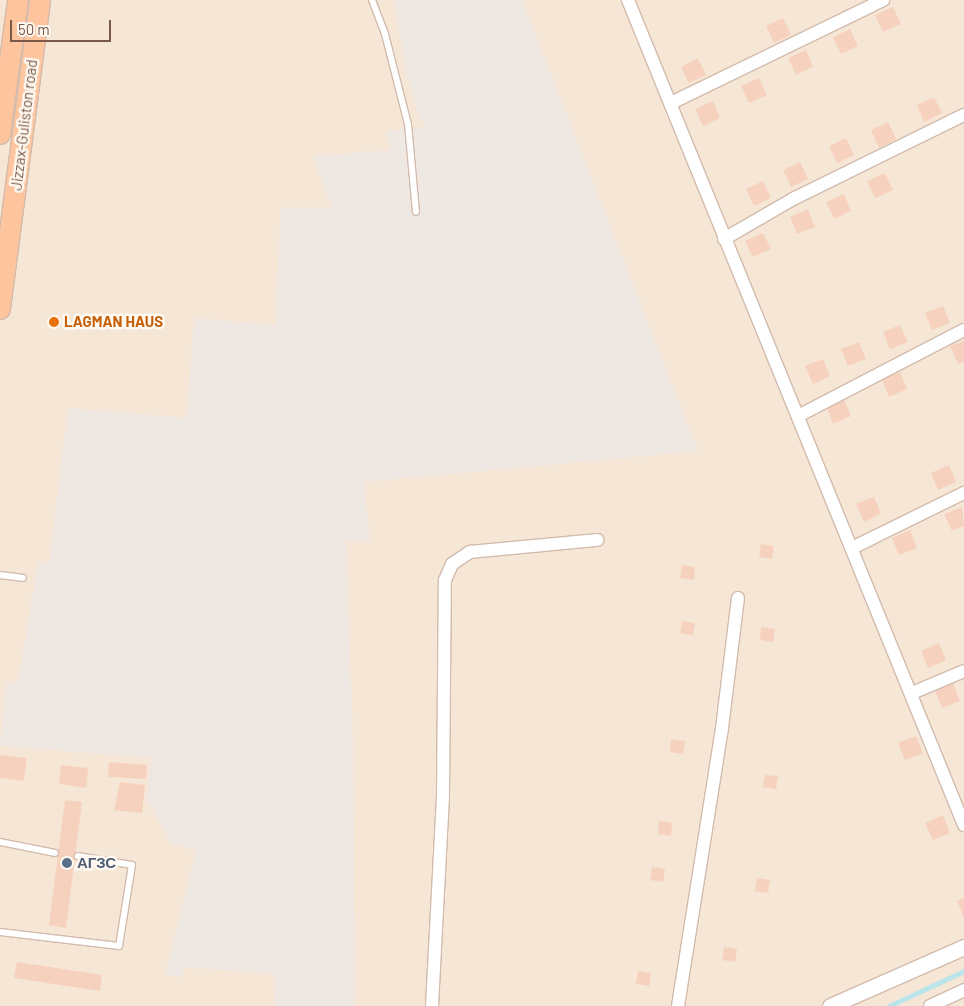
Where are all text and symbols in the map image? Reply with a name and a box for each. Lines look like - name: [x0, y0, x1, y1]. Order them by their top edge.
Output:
- scale bar: [12, 10, 114, 42]
- text: 50 m: [18, 20, 50, 38]
- street label: Jizzax-Guliston road: [7, 58, 41, 192]
- place label: LAGMAN HAUS: [64, 313, 163, 331]
- marker: LAGMAN HAUS: [48, 316, 60, 328]
- place label: АГЗС: [77, 854, 116, 872]
- marker: АГЗС: [61, 857, 73, 869]

